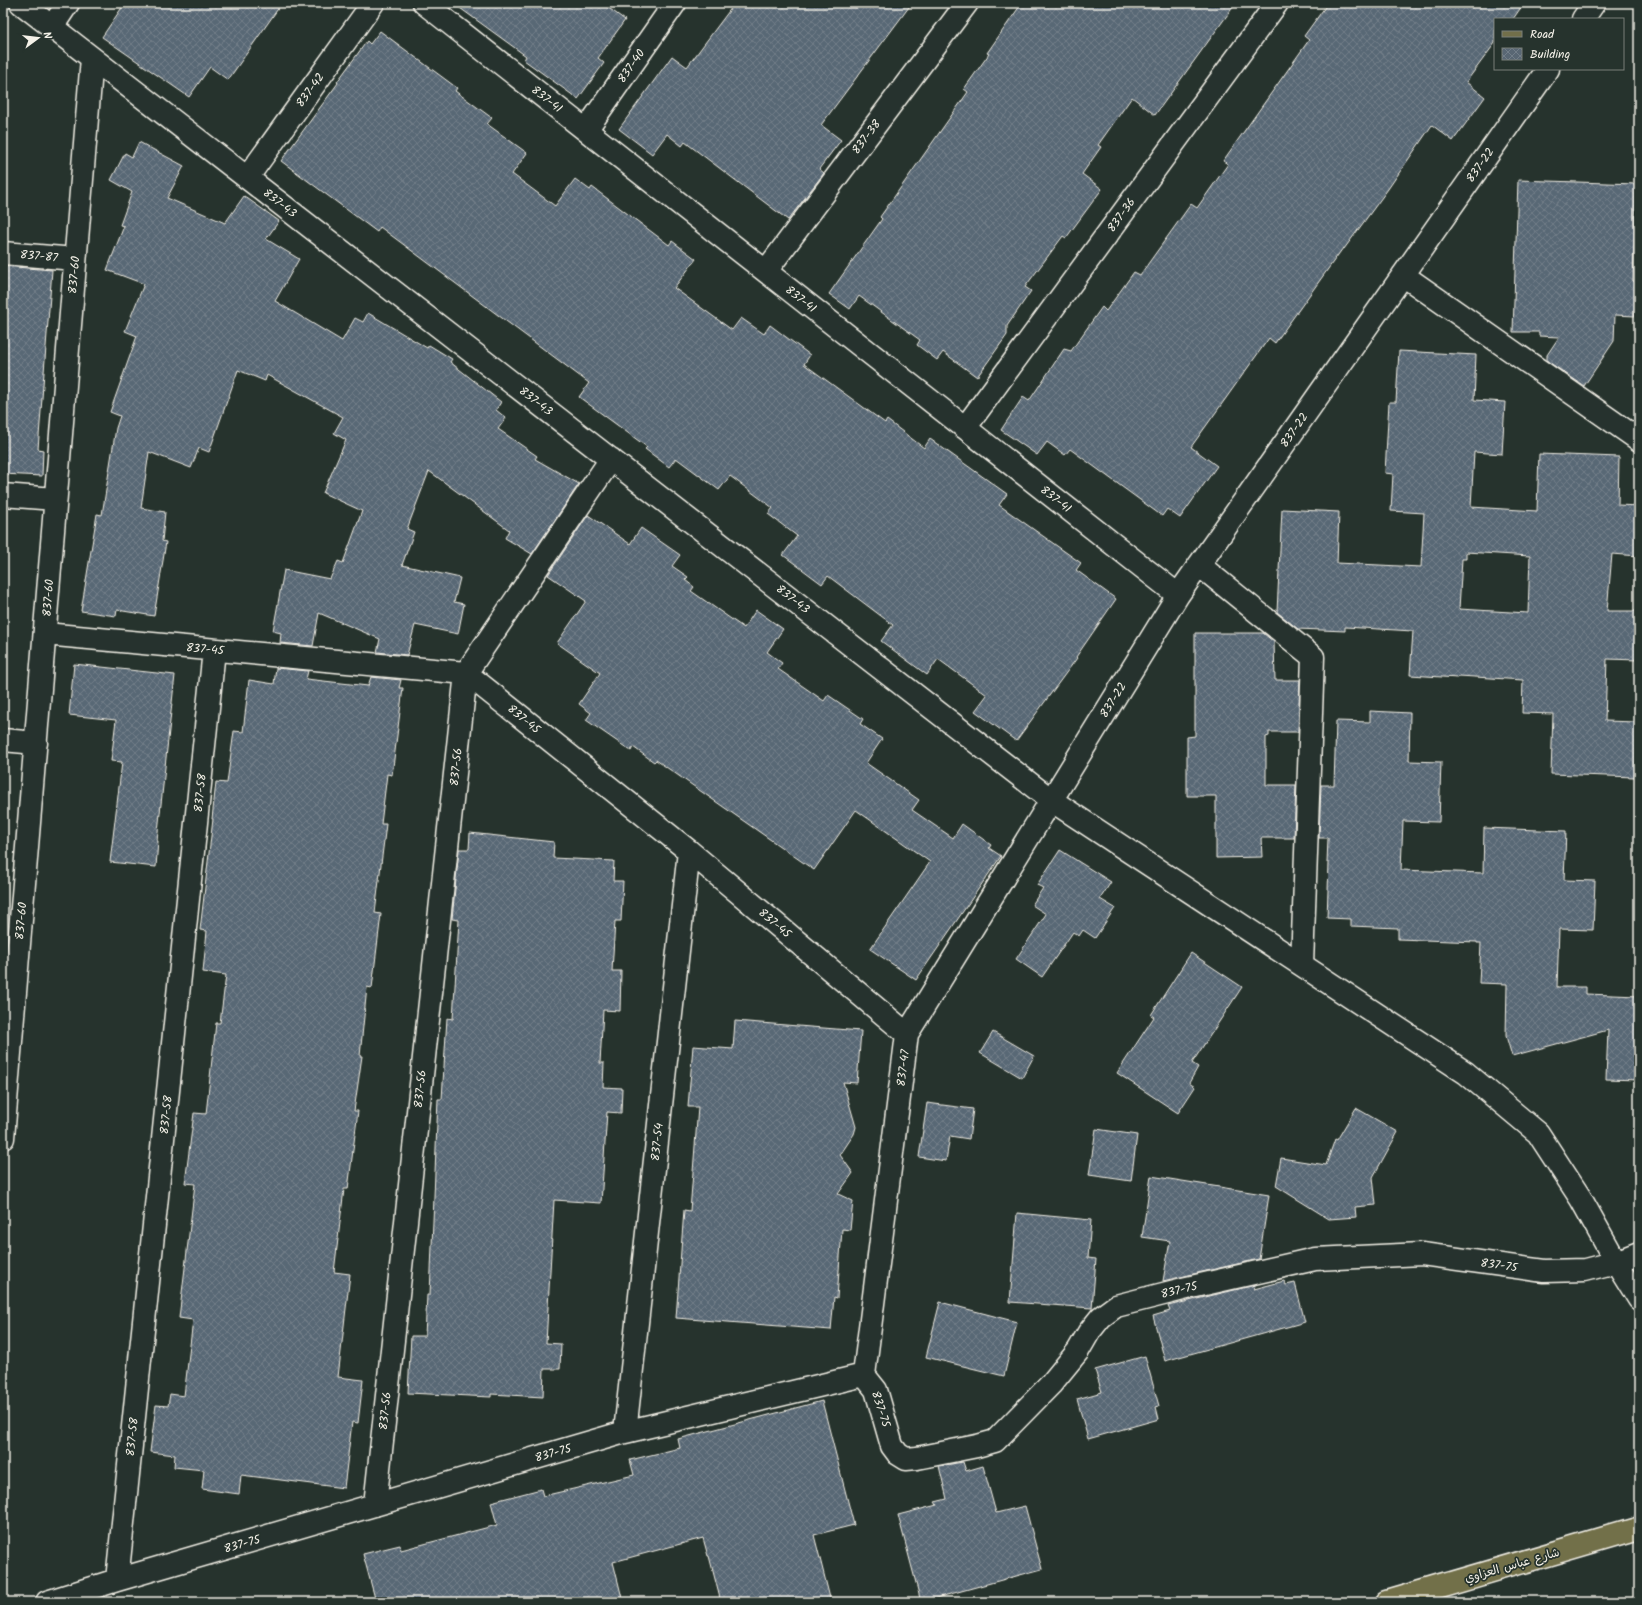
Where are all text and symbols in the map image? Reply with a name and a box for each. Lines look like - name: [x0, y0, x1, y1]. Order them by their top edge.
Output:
- north arrow: [18, 18, 58, 58]
- legend: [1494, 18, 1624, 70]
- text: Road: [1530, 25, 1555, 44]
- text: N: [37, 30, 56, 41]
- street label: 837-40: [613, 45, 650, 87]
- text: Building: [1530, 45, 1570, 64]
- street label: 837-42: [291, 69, 329, 112]
- street label: 837-41: [527, 81, 567, 118]
- street label: 837-38: [847, 115, 886, 159]
- street label: 837-22: [1461, 144, 1499, 187]
- street label: 837-43: [259, 184, 301, 223]
- street label: 837-36: [1102, 194, 1140, 237]
- street label: 837-87: [19, 245, 59, 268]
- street label: 837-60: [63, 255, 86, 295]
- street label: 837-41: [781, 281, 821, 318]
- street label: 837-43: [515, 382, 557, 421]
- street label: 837-22: [1275, 409, 1313, 452]
- street label: 837-41: [1036, 481, 1076, 518]
- street label: 837-60: [38, 579, 59, 618]
- street label: 837-43: [772, 580, 814, 619]
- street label: 837-45: [185, 638, 226, 661]
- street label: 837-22: [1095, 679, 1132, 722]
- street label: 837-45: [503, 700, 546, 740]
- street label: 837-56: [445, 747, 468, 787]
- street label: 837-58: [189, 772, 212, 813]
- street label: 837-60: [10, 901, 33, 941]
- street label: 837-45: [754, 904, 797, 944]
- street label: 837-47: [892, 1048, 915, 1088]
- street label: 837-56: [409, 1069, 432, 1109]
- street label: 837-58: [155, 1094, 178, 1135]
- street label: 837-54: [646, 1122, 669, 1162]
- street label: 837-75: [1479, 1254, 1520, 1278]
- street label: 837-75: [1159, 1276, 1201, 1304]
- street label: 837-75: [866, 1389, 896, 1431]
- street label: 837-56: [374, 1391, 397, 1431]
- street label: 837-58: [121, 1416, 144, 1457]
- street label: 837-75: [533, 1439, 575, 1468]
- street label: 837-75: [222, 1530, 264, 1559]
- street label: شارع عباس العزاوي: [1463, 1543, 1562, 1588]

